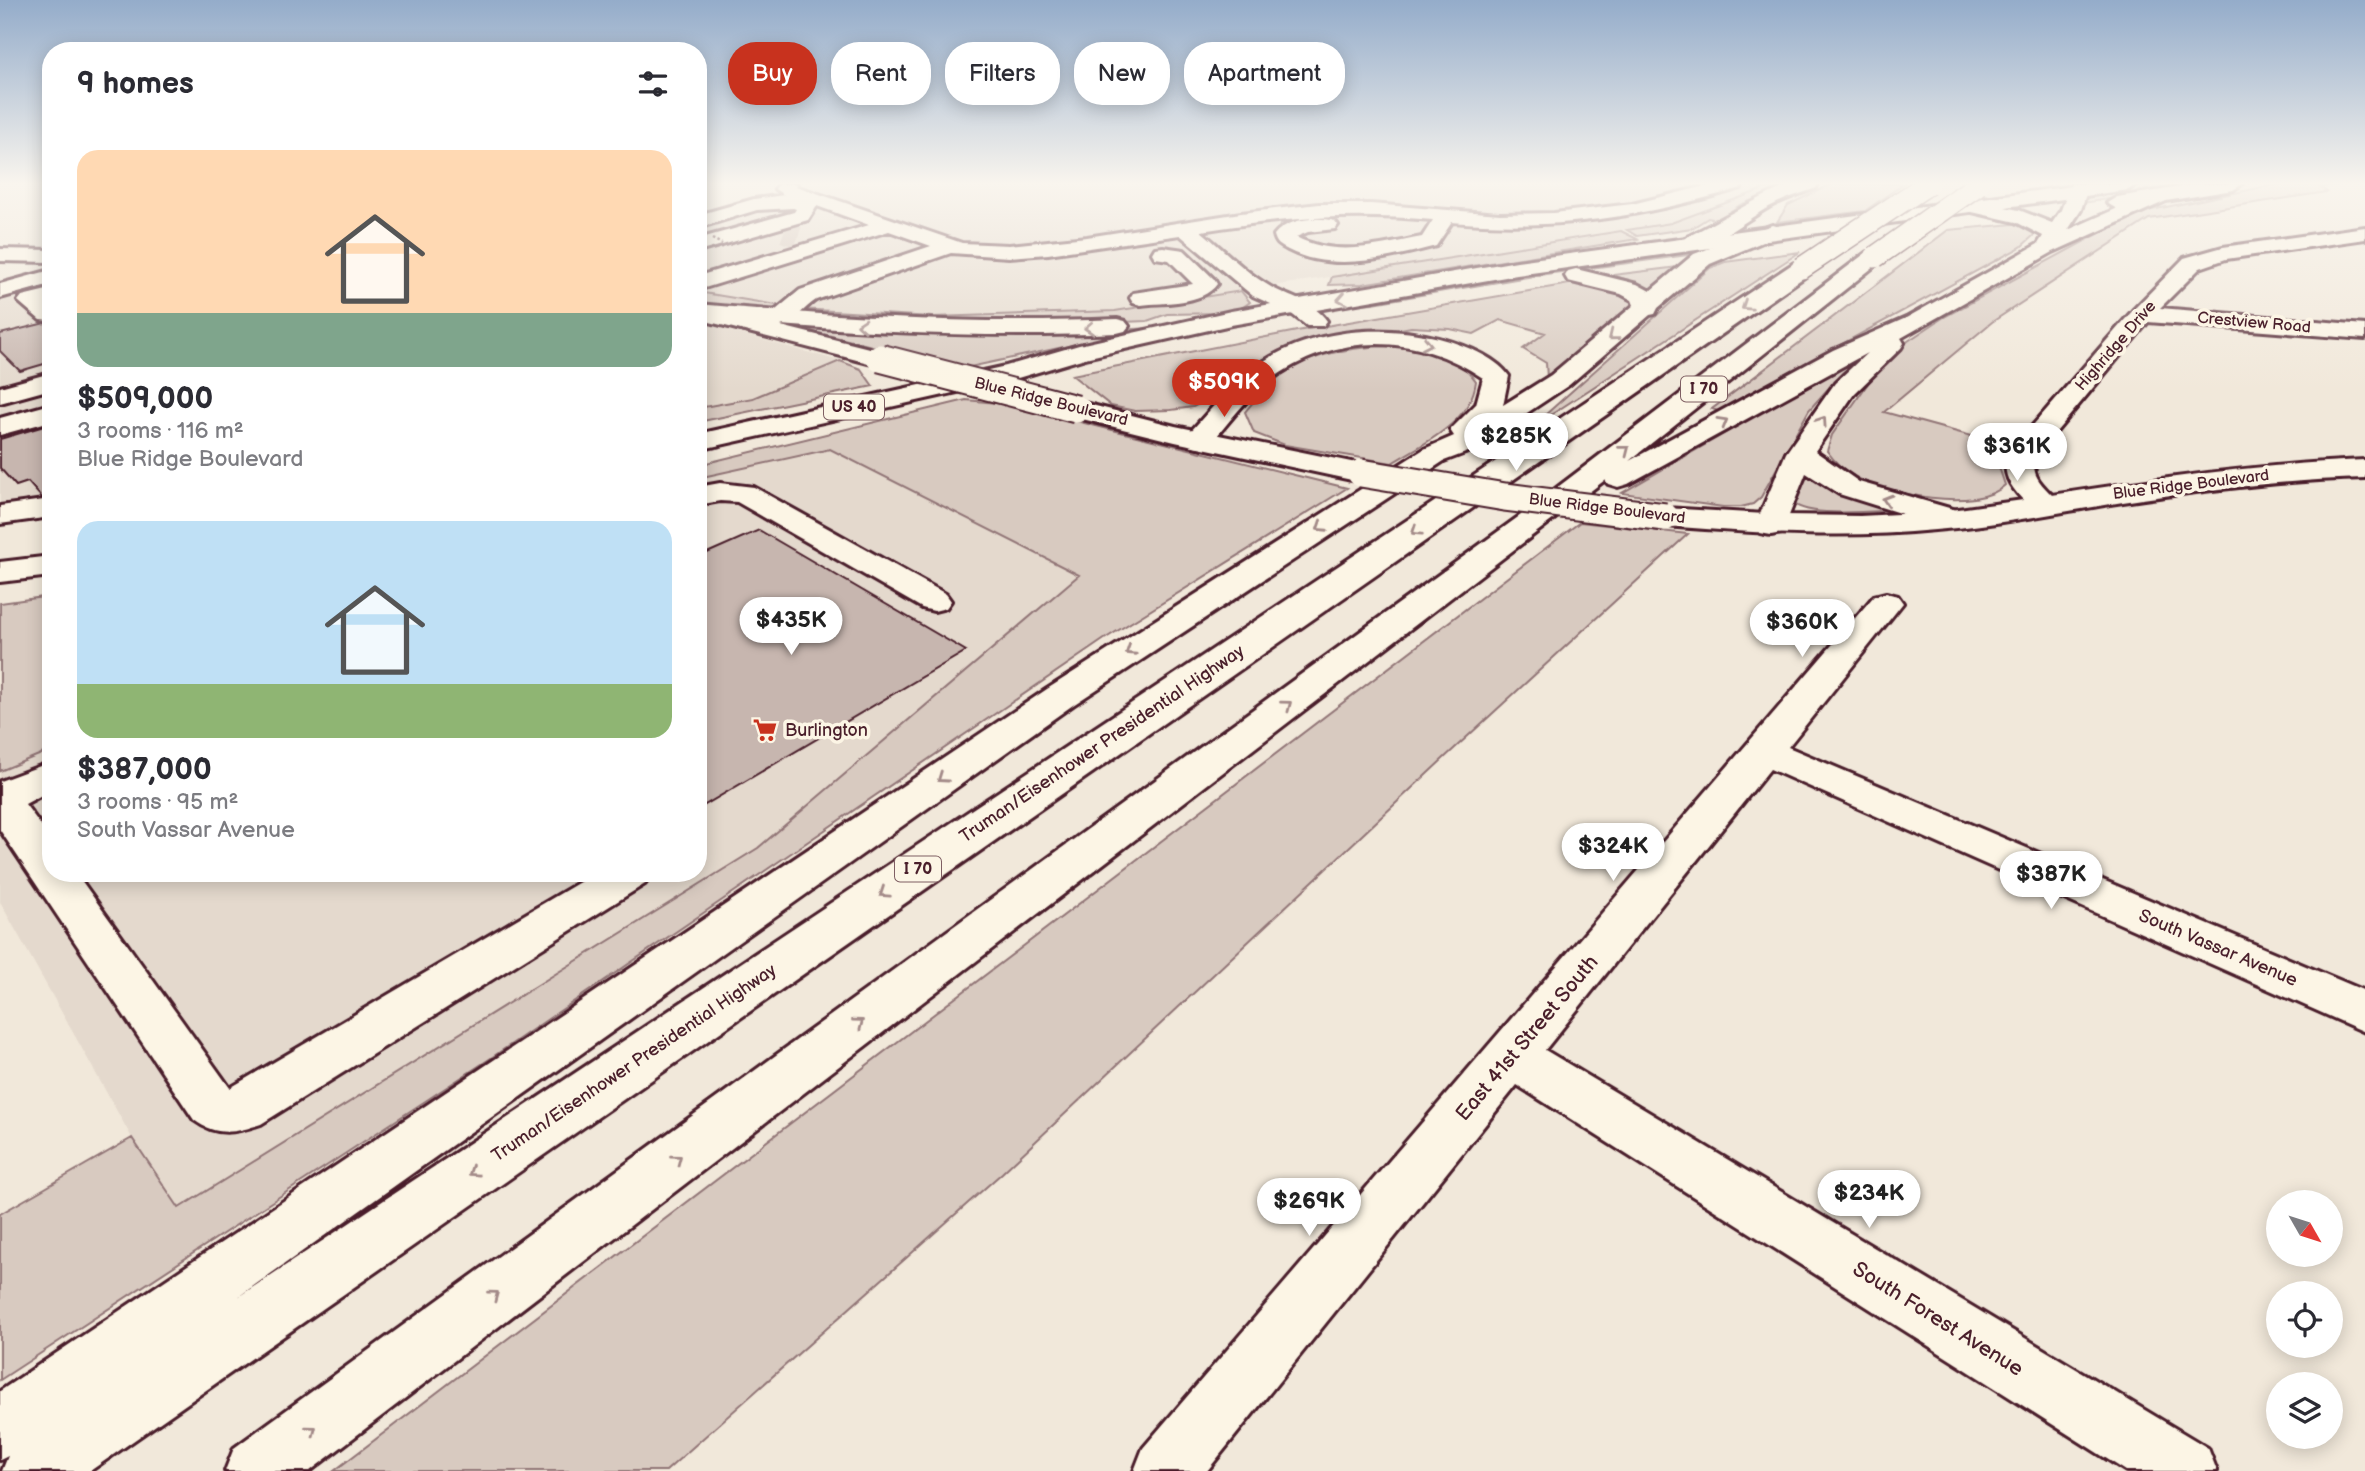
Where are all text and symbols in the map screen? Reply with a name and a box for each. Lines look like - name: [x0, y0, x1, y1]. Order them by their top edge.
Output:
- chip: Buy: [728, 42, 817, 105]
- chip: Rent: [831, 42, 931, 105]
- chip: Filters: [945, 42, 1060, 105]
- chip: New: [1074, 42, 1170, 105]
- chip: Apartment: [1184, 42, 1345, 105]
- icon: filters: [634, 65, 672, 103]
- text: 9 homes: [77, 66, 194, 102]
- icon: home: [312, 196, 438, 322]
- one-way arrow: [1336, 291, 1348, 306]
- street label: Highridge Drive: [2072, 297, 2161, 395]
- one-way arrow: [1741, 298, 1754, 310]
- street label: Crestview Road: [2196, 309, 2312, 337]
- one-way arrow: [856, 318, 867, 333]
- one-way arrow: [1084, 320, 1095, 335]
- one-way arrow: [1609, 328, 1622, 340]
- one-way arrow: [1421, 335, 1433, 350]
- pin: $509K: [1175, 360, 1273, 419]
- text: $509K: [1188, 368, 1260, 396]
- street label: Blue Ridge Boulevard: [972, 374, 1130, 430]
- road number: I 70: [1681, 376, 1727, 402]
- text: $509,000: [77, 381, 213, 417]
- road number: US 40: [824, 394, 884, 420]
- pin: $285K: [1467, 414, 1565, 473]
- one-way arrow: [1814, 416, 1826, 429]
- text: 3 rooms · 116 m²: [77, 417, 244, 445]
- one-way arrow: [1716, 417, 1728, 430]
- text: $285K: [1480, 422, 1552, 450]
- pin: $361K: [1968, 424, 2066, 483]
- text: $361K: [1983, 432, 2051, 460]
- text: Blue Ridge Boulevard: [77, 445, 303, 473]
- one-way arrow: [1617, 446, 1630, 459]
- street label: Blue Ridge Boulevard: [2112, 466, 2270, 504]
- street label: Blue Ridge Boulevard: [1528, 490, 1686, 528]
- one-way arrow: [1881, 493, 1893, 508]
- one-way arrow: [1315, 518, 1328, 531]
- one-way arrow: [1411, 523, 1424, 535]
- icon: home: [312, 567, 438, 693]
- pin: $435K: [742, 598, 840, 657]
- pin: $360K: [1753, 600, 1851, 659]
- text: $435K: [755, 606, 827, 634]
- text: $360K: [1766, 608, 1838, 636]
- street label: Truman/Eisenhower Presidential Highway: [956, 640, 1249, 847]
- one-way arrow: [1125, 643, 1138, 655]
- one-way arrow: [1279, 701, 1292, 713]
- supermarket icon: Burlington: [751, 716, 779, 744]
- place label: Burlington: [785, 720, 868, 741]
- text: $387,000: [77, 752, 212, 788]
- one-way arrow: [937, 770, 950, 782]
- text: 3 rooms · 95 m²: [77, 788, 238, 816]
- text: South Vassar Avenue: [77, 816, 295, 844]
- pin: $324K: [1564, 824, 1662, 883]
- text: $324K: [1578, 832, 1648, 860]
- pin: $387K: [2002, 852, 2100, 911]
- road number: I 70: [895, 856, 941, 882]
- text: $387K: [2016, 860, 2086, 888]
- one-way arrow: [879, 885, 892, 897]
- street label: South Vassar Avenue: [2135, 905, 2301, 991]
- street label: East 41st Street South: [1450, 950, 1604, 1126]
- street label: Truman/Eisenhower Presidential Highway: [488, 959, 781, 1166]
- one-way arrow: [851, 1019, 864, 1031]
- one-way arrow: [669, 1154, 681, 1167]
- one-way arrow: [468, 1164, 481, 1177]
- pin: $234K: [1820, 1170, 1918, 1230]
- pin: $269K: [1260, 1178, 1358, 1238]
- text: $234K: [1834, 1179, 1904, 1207]
- text: $269K: [1273, 1187, 1345, 1215]
- north arrow: [2266, 1190, 2343, 1267]
- map controls: [2266, 1190, 2343, 1449]
- street label: South Forest Avenue: [1848, 1256, 2028, 1382]
- button: locate: [2266, 1281, 2343, 1358]
- one-way arrow: [486, 1290, 499, 1303]
- button: layers: [2266, 1372, 2343, 1449]
- one-way arrow: [304, 1426, 316, 1439]

